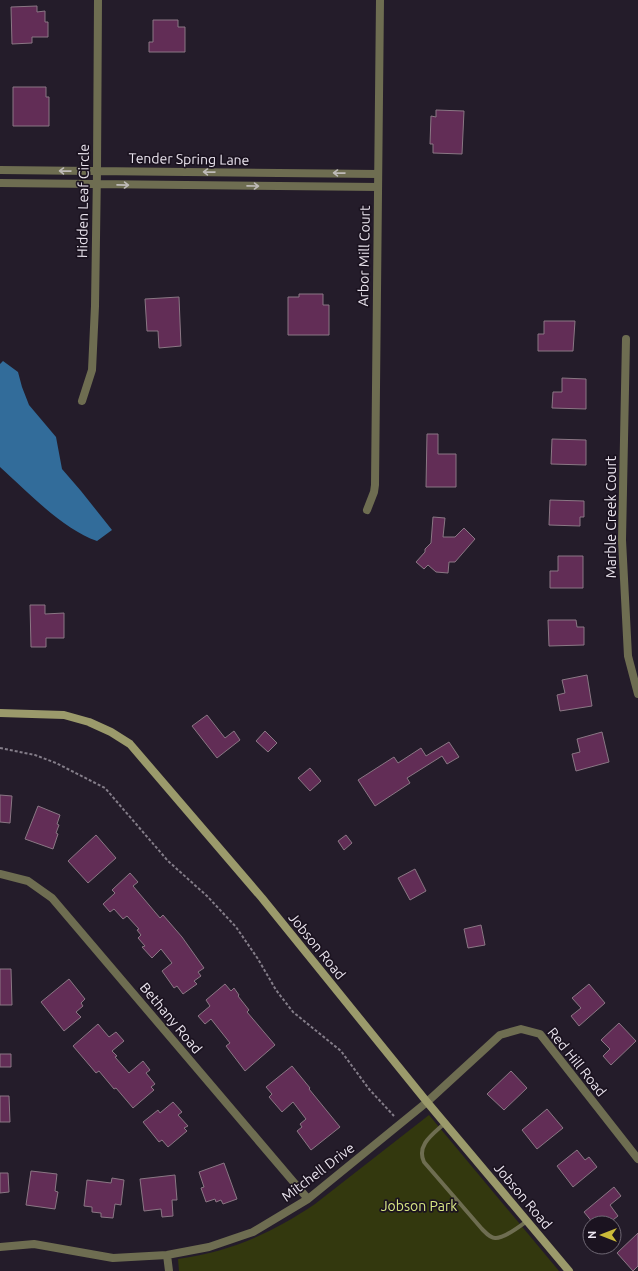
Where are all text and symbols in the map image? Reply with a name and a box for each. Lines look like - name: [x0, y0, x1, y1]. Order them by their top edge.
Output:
- street label: Hidden Leaf Circle: [74, 144, 92, 258]
- street label: Tender Spring Lane: [128, 150, 250, 168]
- one-way arrow: [59, 167, 72, 175]
- one-way arrow: [203, 168, 216, 176]
- one-way arrow: [333, 169, 346, 177]
- one-way arrow: [116, 181, 129, 189]
- one-way arrow: [246, 182, 259, 190]
- street label: Arbor Mill Court: [355, 205, 373, 307]
- street label: Marble Creek Court: [603, 455, 619, 578]
- street label: Jobson Road: [285, 909, 349, 983]
- street label: Bethany Road: [137, 979, 205, 1057]
- street label: Red Hill Road: [544, 1024, 610, 1100]
- street label: Mitchell Drive: [278, 1139, 358, 1205]
- street label: Jobson Road: [491, 1160, 555, 1232]
- park label: Jobson Park: [381, 1198, 457, 1214]
- north arrow: [582, 1215, 622, 1255]
- text: N: [586, 1231, 598, 1239]

